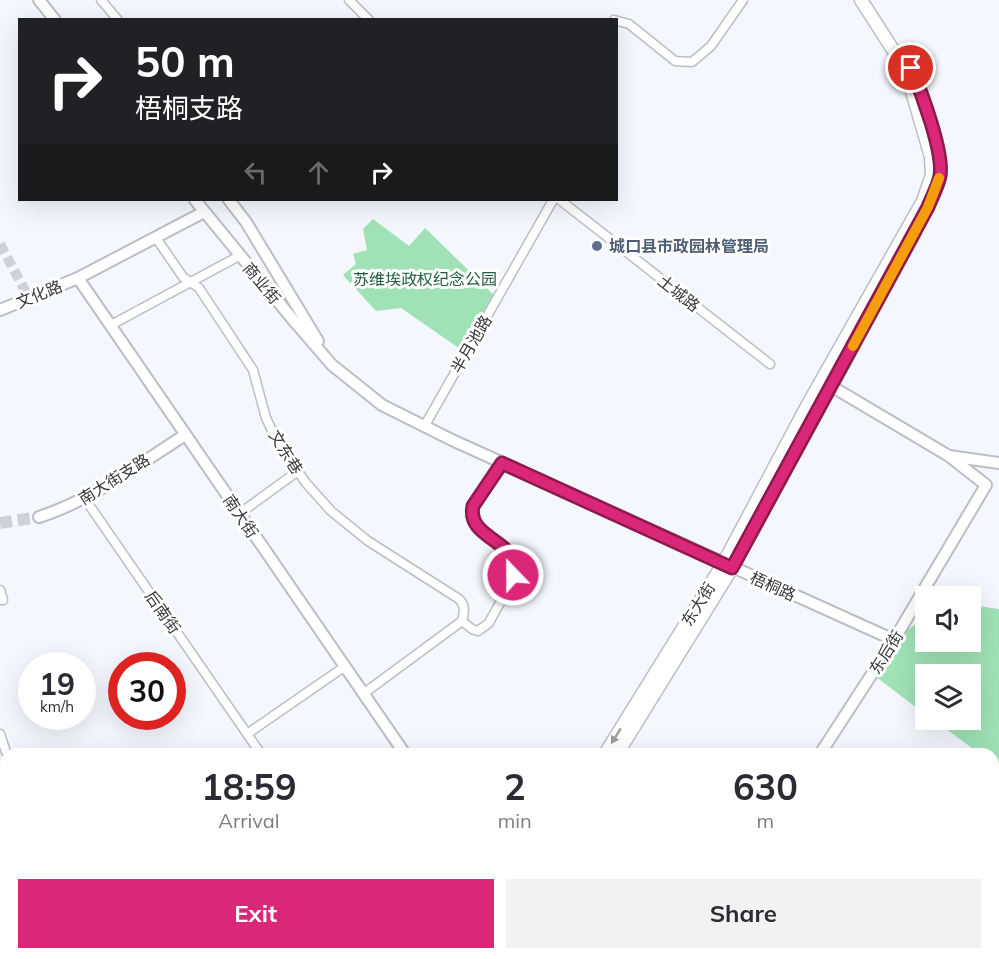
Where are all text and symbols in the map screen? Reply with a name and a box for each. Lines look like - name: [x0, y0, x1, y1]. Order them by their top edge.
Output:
- text: 50 m: [135, 35, 235, 88]
- icon: right: [36, 42, 114, 120]
- pin: [885, 42, 936, 93]
- icon: arrive: [894, 51, 927, 84]
- text: 梧桐支路: [135, 91, 243, 125]
- icon: left: [239, 156, 272, 189]
- icon: ahead: [302, 156, 335, 189]
- icon: right: [365, 156, 398, 189]
- place label: 城口县市政园林管理局: [609, 236, 769, 256]
- marker: 城口县市政园林管理局: [590, 239, 604, 253]
- street label: 商业街: [239, 258, 285, 308]
- park label: 苏维埃政权纪念公园: [353, 269, 497, 289]
- street label: 土城路: [654, 270, 704, 316]
- street label: 文化路: [13, 276, 65, 312]
- street label: 半月池路: [446, 311, 496, 377]
- street label: 文东巷: [265, 426, 307, 478]
- street label: 南大街支路: [75, 449, 153, 509]
- street label: 南大街: [219, 491, 263, 541]
- position arrow: [481, 543, 545, 607]
- street label: 梧桐路: [747, 567, 799, 605]
- street label: 东大街: [677, 578, 719, 630]
- map controls: [915, 586, 981, 730]
- button: sound: [915, 586, 981, 652]
- street label: 后南街: [141, 587, 185, 637]
- street label: 东后街: [865, 626, 907, 678]
- speed limit sign: 30: [108, 652, 186, 730]
- button: layers: [915, 664, 981, 730]
- text: 19: [39, 665, 75, 703]
- text: km/h: [40, 697, 74, 716]
- one-way arrow: [611, 728, 622, 744]
- text: 18:59: [201, 764, 297, 809]
- text: 2: [504, 764, 526, 809]
- text: 630: [733, 764, 798, 809]
- text: Arrival: [218, 808, 279, 833]
- text: min: [498, 808, 532, 833]
- text: m: [757, 808, 774, 833]
- button: Exit: [18, 879, 494, 948]
- button: Share: [506, 879, 981, 948]

